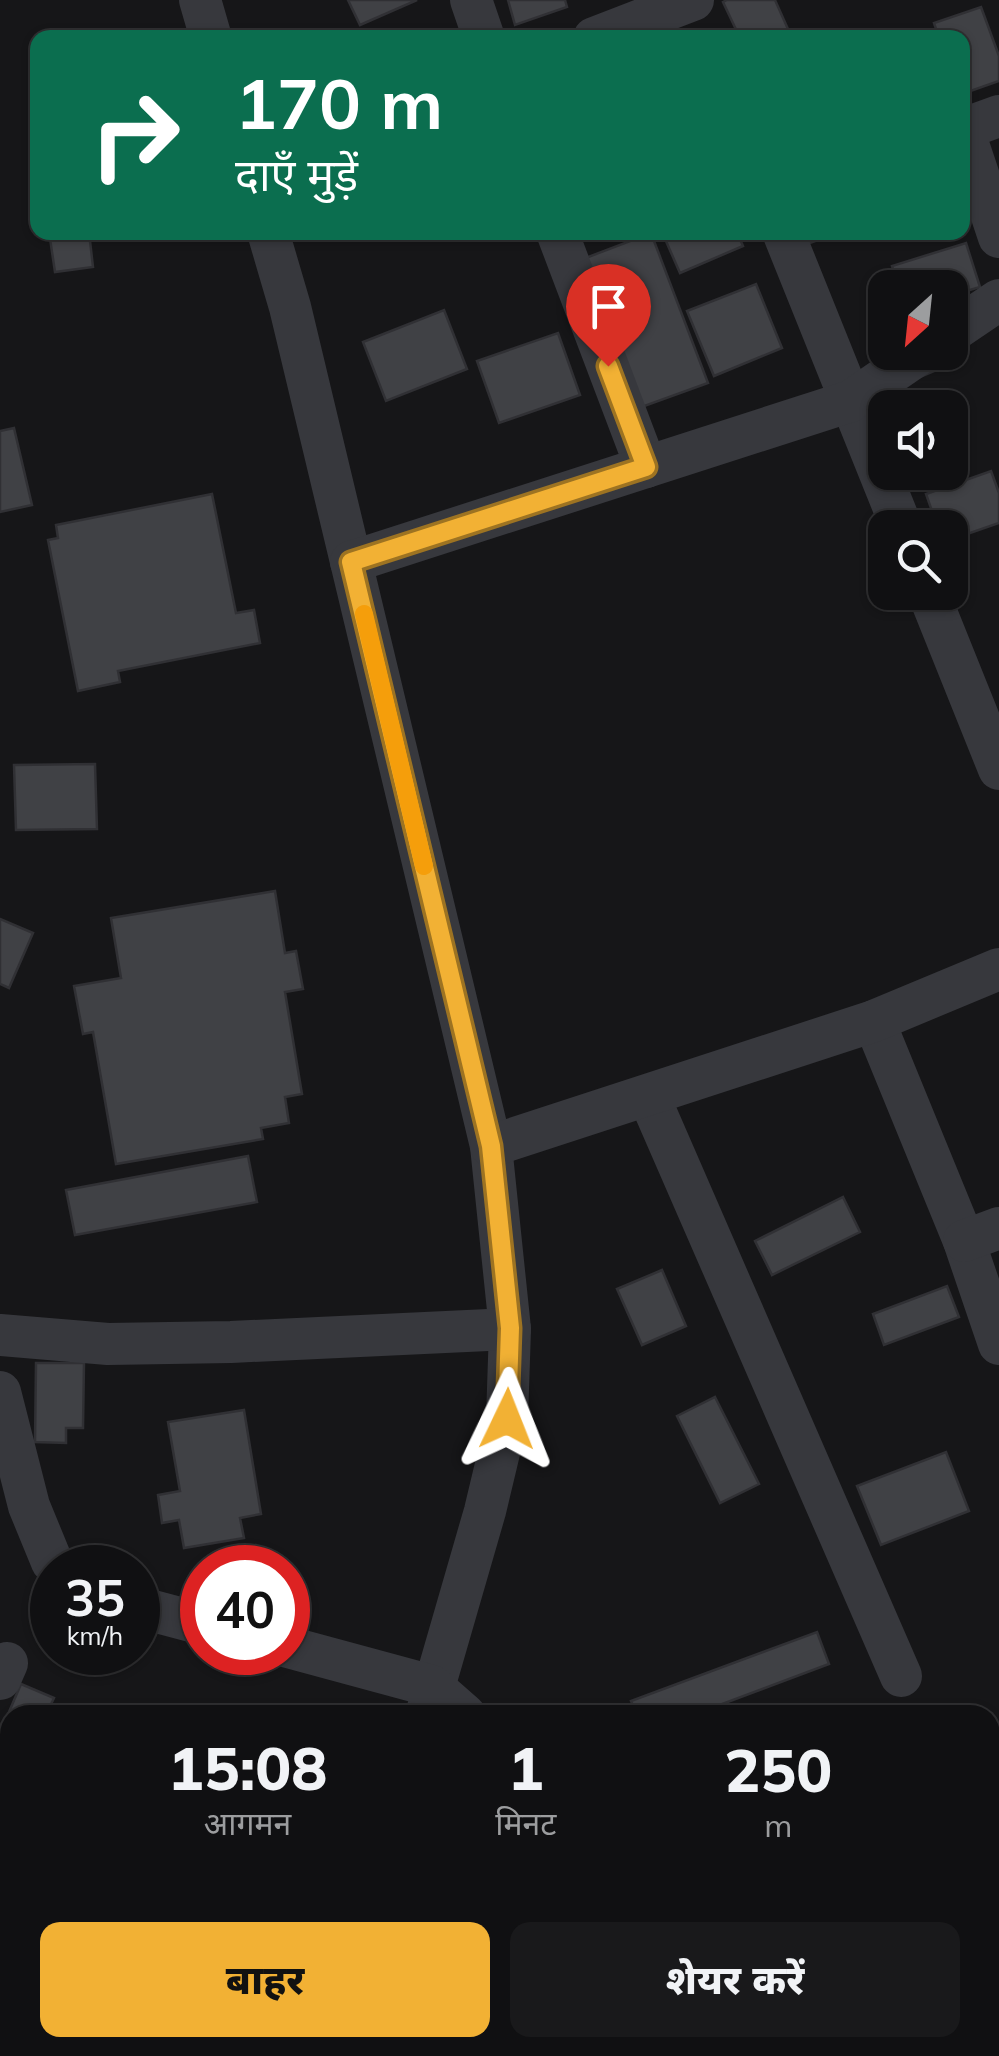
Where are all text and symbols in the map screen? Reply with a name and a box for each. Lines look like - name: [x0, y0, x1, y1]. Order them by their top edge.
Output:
- text: 170 m: [235, 59, 443, 147]
- icon: right: [70, 70, 200, 200]
- text: दाएँ मुड़ें: [235, 146, 358, 202]
- pin: [566, 264, 651, 367]
- north arrow: [868, 270, 968, 370]
- map controls: [868, 270, 968, 610]
- icon: arrive: [581, 279, 636, 334]
- button: sound: [868, 390, 968, 490]
- button: search: [868, 510, 968, 610]
- position arrow: [455, 1367, 559, 1471]
- speed limit sign: 40: [180, 1545, 310, 1675]
- text: 35: [65, 1566, 125, 1629]
- text: km/h: [67, 1620, 123, 1651]
- text: 15:08: [168, 1730, 327, 1805]
- text: 1: [508, 1730, 544, 1805]
- text: 250: [724, 1732, 832, 1807]
- text: आगमन: [204, 1803, 291, 1843]
- text: मिनट: [495, 1803, 556, 1843]
- text: m: [764, 1805, 792, 1845]
- button: बाहर: [40, 1922, 490, 2037]
- button: शेयर करें: [510, 1922, 960, 2037]

